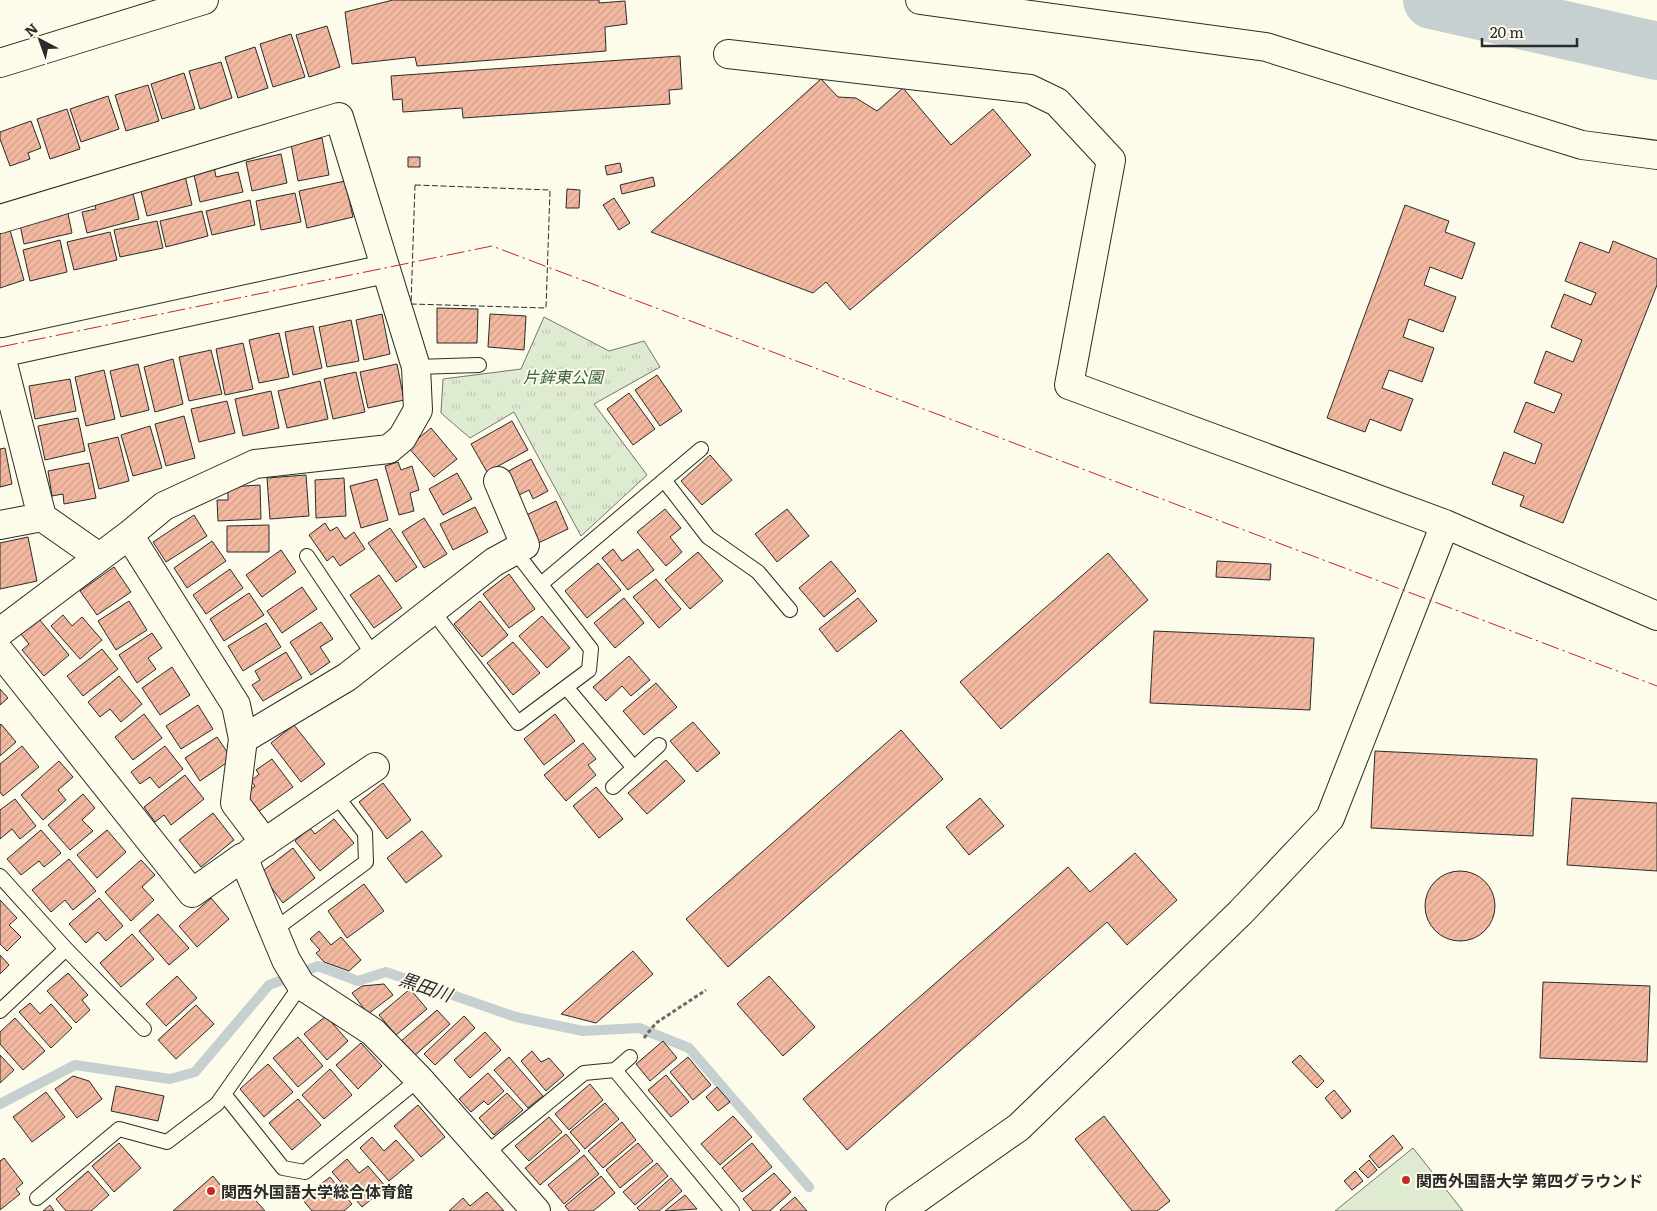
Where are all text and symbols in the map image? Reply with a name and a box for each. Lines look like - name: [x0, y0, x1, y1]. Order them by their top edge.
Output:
- north arrow: [15, 15, 65, 65]
- scale bar: [1482, 15, 1577, 47]
- text: N: [20, 18, 42, 41]
- text: 20 m: [1490, 20, 1524, 43]
- park label: 片鉾東公園: [523, 364, 605, 388]
- water label: 黒田川: [396, 964, 458, 1008]
- place label: 関西外国語大学 第四グラウンド: [1416, 1168, 1643, 1192]
- marker: 関西外国語大学 第四グラウンド: [1400, 1174, 1412, 1186]
- place label: 関西外国語大学総合体育館: [221, 1179, 413, 1203]
- marker: 関西外国語大学総合体育館: [205, 1185, 217, 1197]

